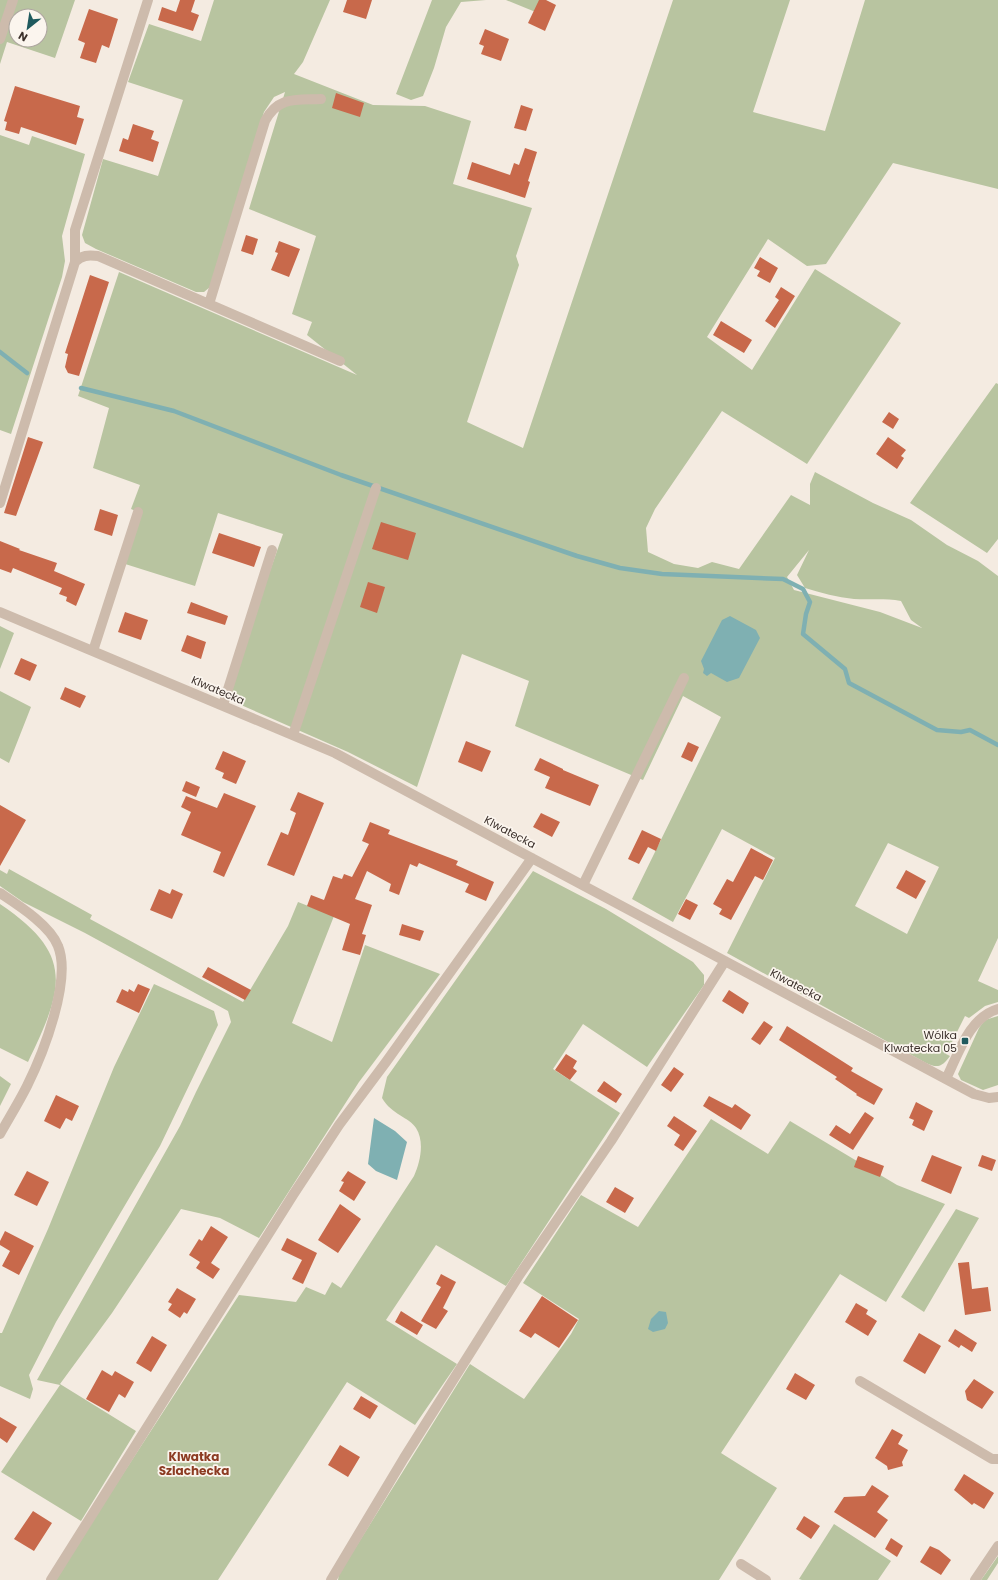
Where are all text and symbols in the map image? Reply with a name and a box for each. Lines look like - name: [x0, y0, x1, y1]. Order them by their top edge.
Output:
- north arrow: [8, 8, 48, 48]
- text: N: [15, 28, 31, 46]
- street label: Klwatecka: [189, 672, 247, 708]
- street label: Klwatecka: [481, 812, 539, 852]
- street label: Klwatecka: [767, 965, 825, 1005]
- place label: Wólka Klwatecka 05: [884, 1027, 957, 1056]
- marker: Wólka Klwatecka 05: [960, 1036, 970, 1046]
- district label: Klwatka Szlachecka: [159, 1448, 229, 1479]

